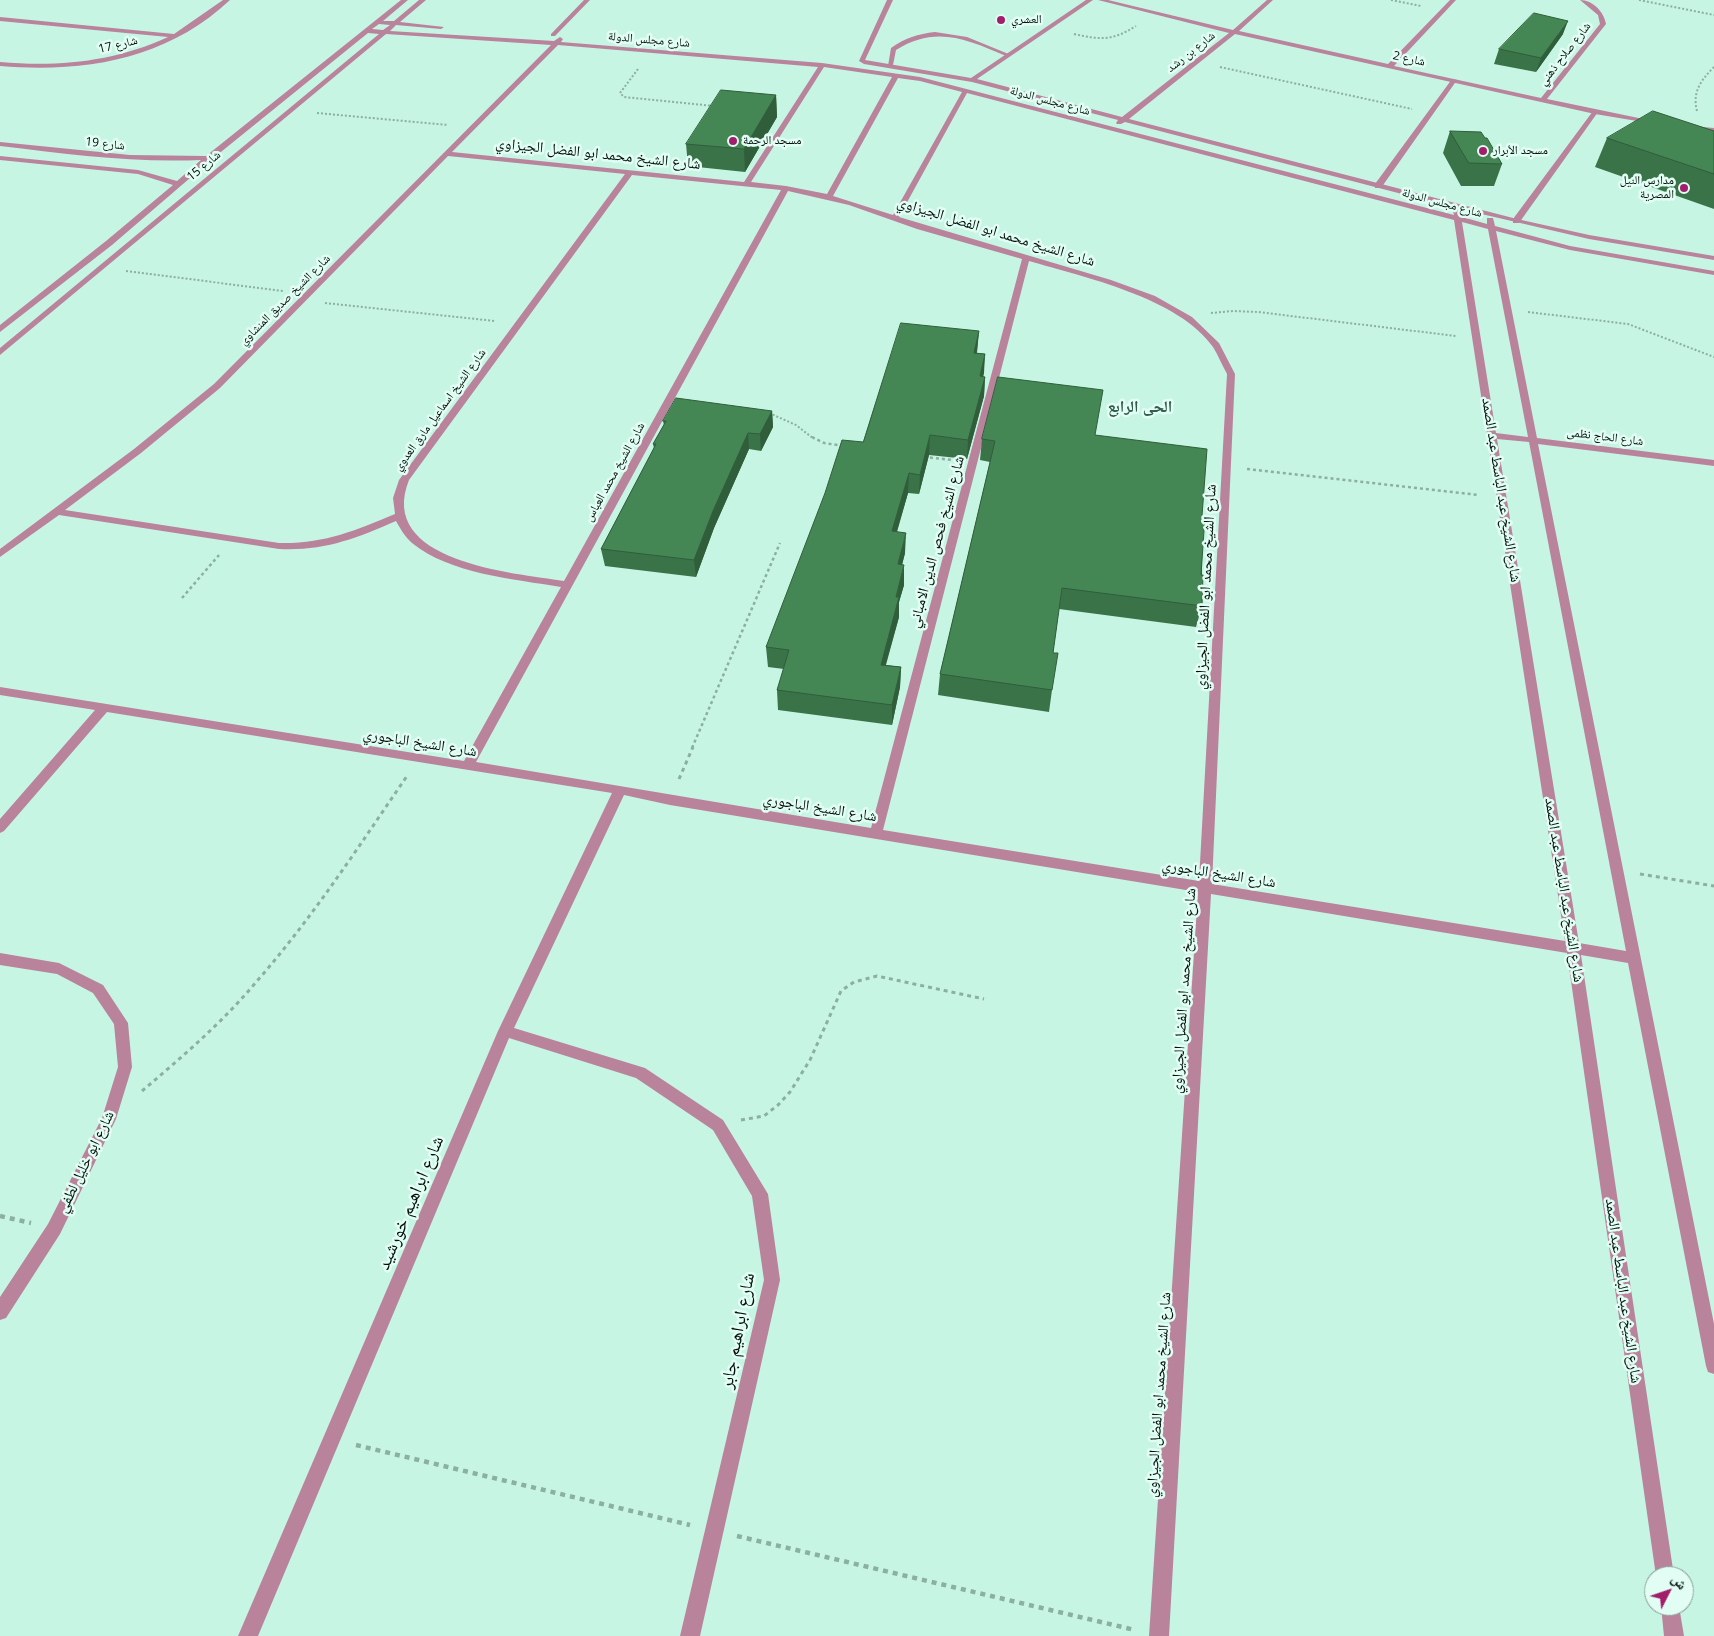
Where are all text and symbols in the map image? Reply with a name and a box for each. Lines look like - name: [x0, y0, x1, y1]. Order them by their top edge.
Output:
- place label: العشري: [1011, 13, 1042, 27]
- marker: العشري: [995, 14, 1007, 26]
- street label: شارع صلاح ذهني: [1536, 20, 1594, 88]
- street label: شارع مجلس الدولة: [607, 29, 691, 51]
- street label: شارع بن رشد: [1164, 29, 1218, 75]
- street label: شارع 17: [97, 33, 139, 57]
- street label: شارع 2: [1391, 49, 1427, 69]
- street label: شارع مجلس الدولة: [1008, 83, 1092, 119]
- street label: شارع الشيخ محمد ابو الفضل الجيزاوي: [495, 134, 701, 174]
- place label: مسجد الرحمة: [743, 134, 801, 148]
- street label: شارع 19: [85, 135, 125, 153]
- marker: مسجد الرحمة: [727, 135, 739, 147]
- place label: مسجد الأبرار: [1493, 144, 1548, 158]
- marker: مسجد الأبرار: [1477, 145, 1489, 157]
- street label: شارع 15: [184, 148, 224, 184]
- place label: مدارس النيل المصرية: [1620, 174, 1674, 202]
- marker: مدارس النيل المصرية: [1678, 182, 1690, 194]
- street label: شارع مجلس الدولة: [1400, 185, 1484, 221]
- street label: شارع الشيخ محمد ابو الفضل الجيزاوي: [895, 193, 1097, 271]
- street label: شارع الشيخ صديق المنشاوي: [237, 252, 333, 348]
- street label: شارع الشيخ اسماعيل مارق العدوي: [391, 346, 489, 474]
- district label: الحى الرابع: [1108, 397, 1172, 417]
- street label: شارع الشيخ عبد الباسط عبد الصمد: [1478, 397, 1524, 583]
- street label: شارع الشيخ محمد العباس: [582, 420, 648, 524]
- street label: شارع الحاج نظمى: [1566, 425, 1644, 449]
- street label: شارع الشيخ فحص الدين الامباني: [905, 454, 969, 630]
- street label: شارع الشيخ محمد ابو الفضل الجيزاوي: [1192, 484, 1220, 690]
- street label: شارع الشيخ الباجوري: [362, 725, 478, 761]
- street label: شارع الشيخ الباجوري: [762, 790, 878, 826]
- street label: شارع الشيخ عبد الباسط عبد الصمد: [1541, 797, 1587, 983]
- street label: شارع الشيخ الباجوري: [1161, 856, 1277, 892]
- street label: شارع الشيخ محمد ابو الفضل الجيزاوي: [1168, 888, 1200, 1094]
- street label: شارع ابو خليل لطفي: [54, 1108, 118, 1216]
- street label: شارع ابراهيم خورشيد: [373, 1133, 449, 1273]
- street label: شارع الشيخ عبد الباسط عبد الصمد: [1601, 1197, 1645, 1385]
- street label: شارع ابراهيم جابر: [716, 1271, 760, 1391]
- street label: شارع الشيخ محمد ابو الفضل الجيزاوي: [1143, 1292, 1175, 1498]
- north arrow: [1644, 1566, 1694, 1616]
- text: ش: [1668, 1570, 1692, 1593]

